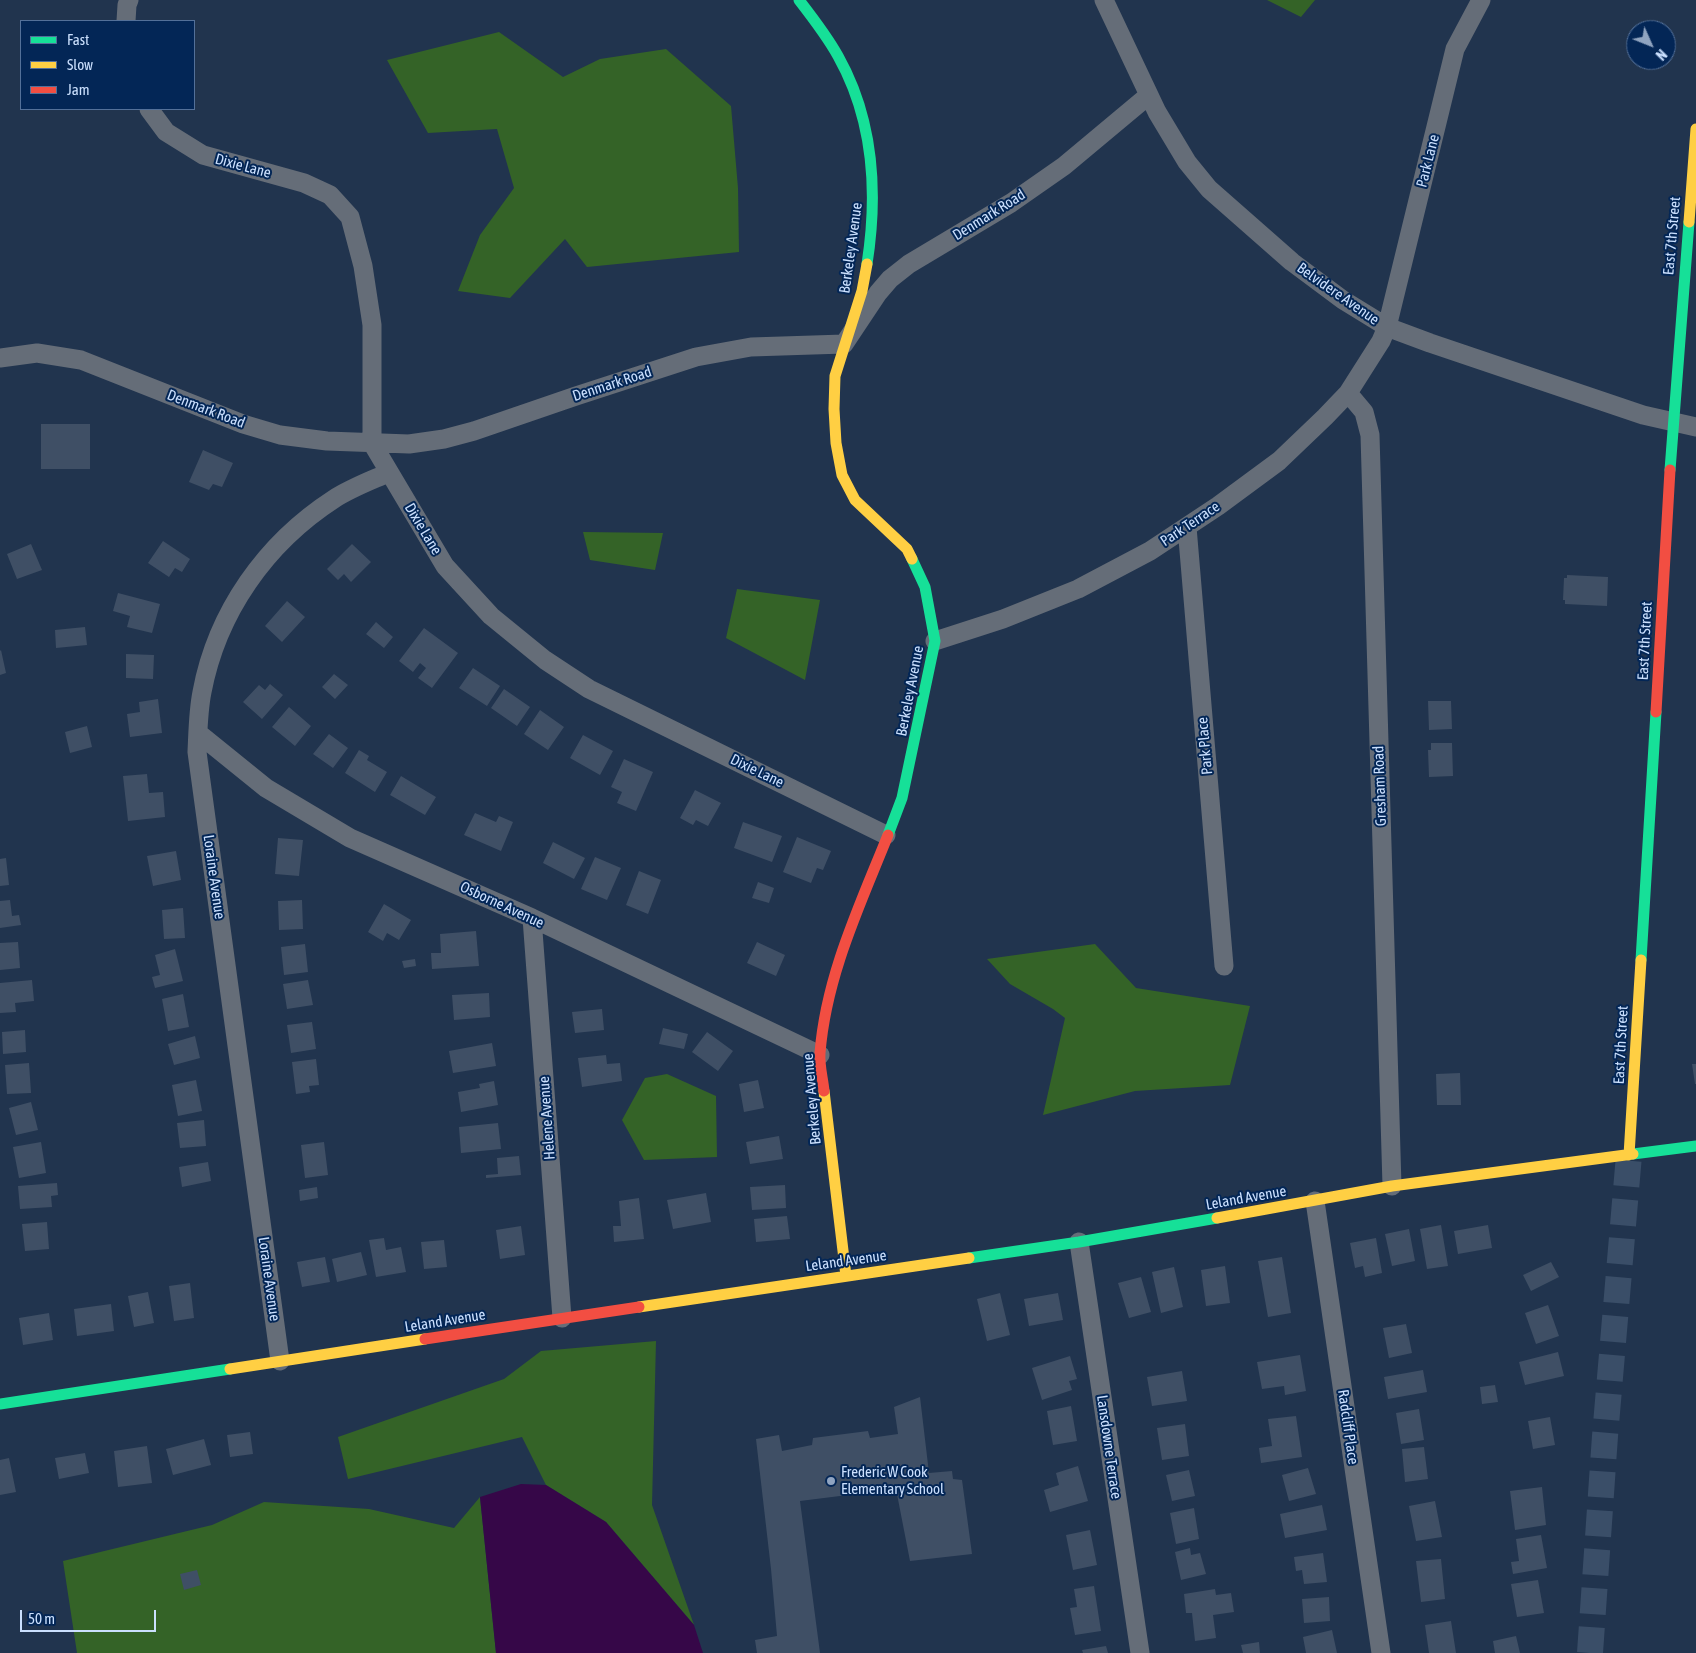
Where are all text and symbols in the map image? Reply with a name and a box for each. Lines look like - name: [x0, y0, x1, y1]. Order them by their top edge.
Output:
- legend: [20, 20, 195, 110]
- north arrow: [1626, 20, 1676, 70]
- text: Fast: [67, 31, 89, 48]
- text: N: [1652, 46, 1670, 63]
- text: Slow: [67, 56, 93, 73]
- text: Jam: [67, 81, 90, 98]
- street label: Park Lane: [1413, 133, 1443, 189]
- street label: Dixie Lane: [213, 150, 273, 182]
- street label: Denmark Road: [949, 186, 1029, 244]
- street label: East 7th Street: [1660, 196, 1684, 276]
- street label: Berkeley Avenue: [836, 201, 866, 295]
- street label: Belvidere Avenue: [1293, 259, 1383, 329]
- street label: Denmark Road: [570, 363, 654, 405]
- street label: Denmark Road: [165, 386, 247, 432]
- street label: Park Terrace: [1157, 498, 1223, 550]
- street label: Dixie Lane: [401, 500, 445, 558]
- street label: East 7th Street: [1634, 601, 1656, 681]
- street label: Berkeley Avenue: [892, 644, 928, 738]
- street label: Park Place: [1194, 716, 1216, 776]
- street label: Gresham Road: [1370, 746, 1390, 826]
- street label: Dixie Lane: [727, 750, 787, 792]
- street label: Loraine Avenue: [199, 834, 229, 920]
- street label: Osborne Avenue: [457, 878, 547, 932]
- street label: East 7th Street: [1610, 1005, 1632, 1085]
- street label: Berkeley Avenue: [799, 1053, 825, 1145]
- street label: Helene Avenue: [535, 1076, 559, 1160]
- street label: Leland Avenue: [1204, 1182, 1288, 1214]
- street label: Loraine Avenue: [254, 1236, 284, 1322]
- street label: Leland Avenue: [804, 1246, 888, 1276]
- street label: Leland Avenue: [403, 1306, 487, 1336]
- street label: Radcliff Place: [1334, 1388, 1362, 1466]
- street label: Lansdowne Terrace: [1093, 1394, 1125, 1500]
- place label: Frederic W Cook Elementary School: [841, 1463, 944, 1498]
- marker: Frederic W Cook Elementary School: [825, 1475, 837, 1487]
- scale bar: [22, 1600, 159, 1632]
- text: 50 m: [28, 1610, 55, 1627]

